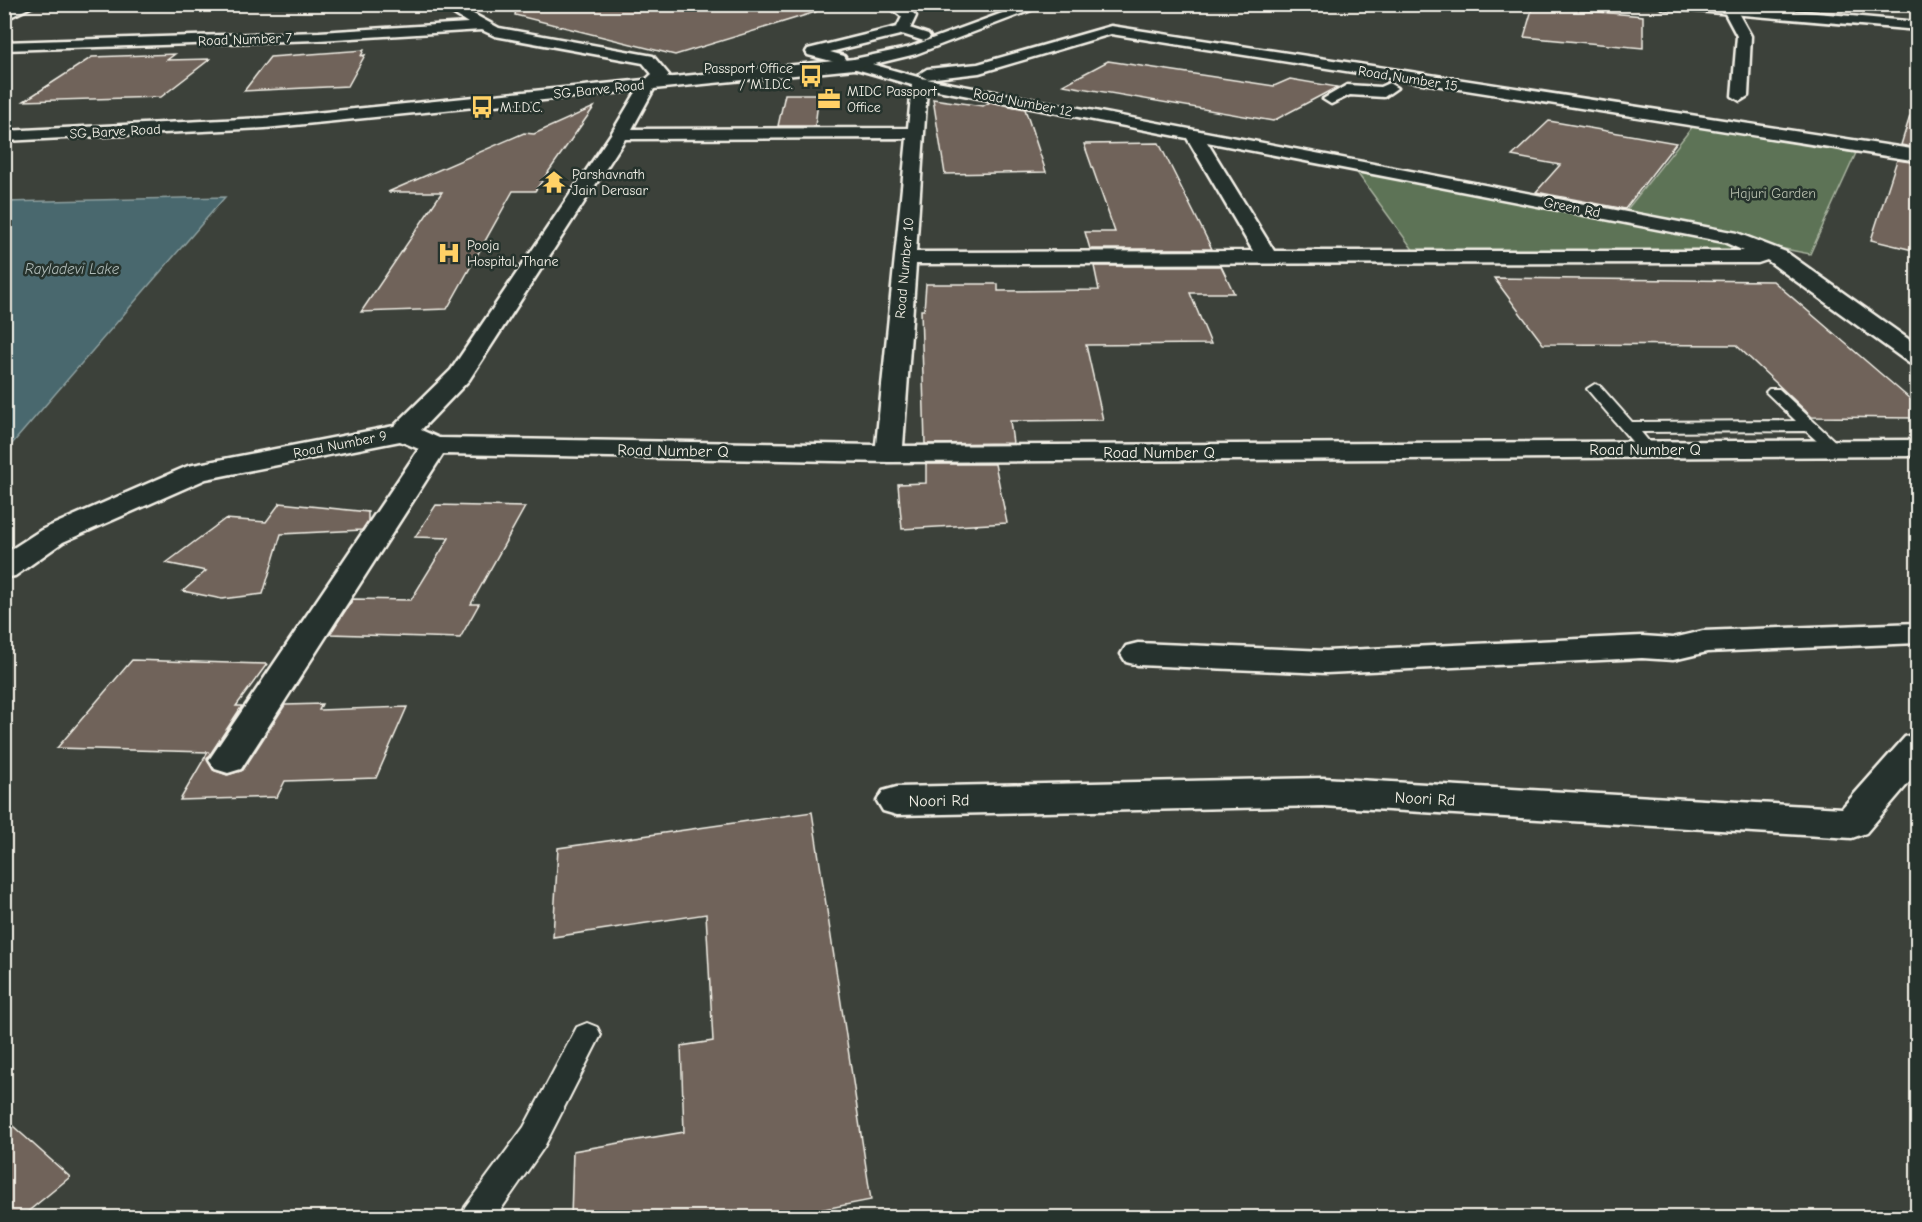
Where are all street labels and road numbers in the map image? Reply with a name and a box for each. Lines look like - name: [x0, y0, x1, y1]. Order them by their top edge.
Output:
- street label: Road Number 7: [198, 29, 293, 50]
- street label: Road Number 15: [1357, 62, 1459, 95]
- street label: SG Barve Road: [553, 76, 645, 103]
- street label: Road Number 12: [972, 85, 1074, 120]
- street label: SG Barve Road: [69, 121, 161, 142]
- street label: Green Rd: [1542, 194, 1602, 221]
- street label: Road Number 10: [892, 217, 917, 319]
- street label: Road Number 9: [292, 427, 388, 462]
- street label: Road Number Q: [617, 441, 729, 461]
- street label: Road Number Q: [1589, 441, 1701, 459]
- street label: Road Number Q: [1103, 444, 1215, 462]
- street label: Noori Rd: [1394, 788, 1456, 810]
- street label: Noori Rd: [909, 791, 969, 811]

